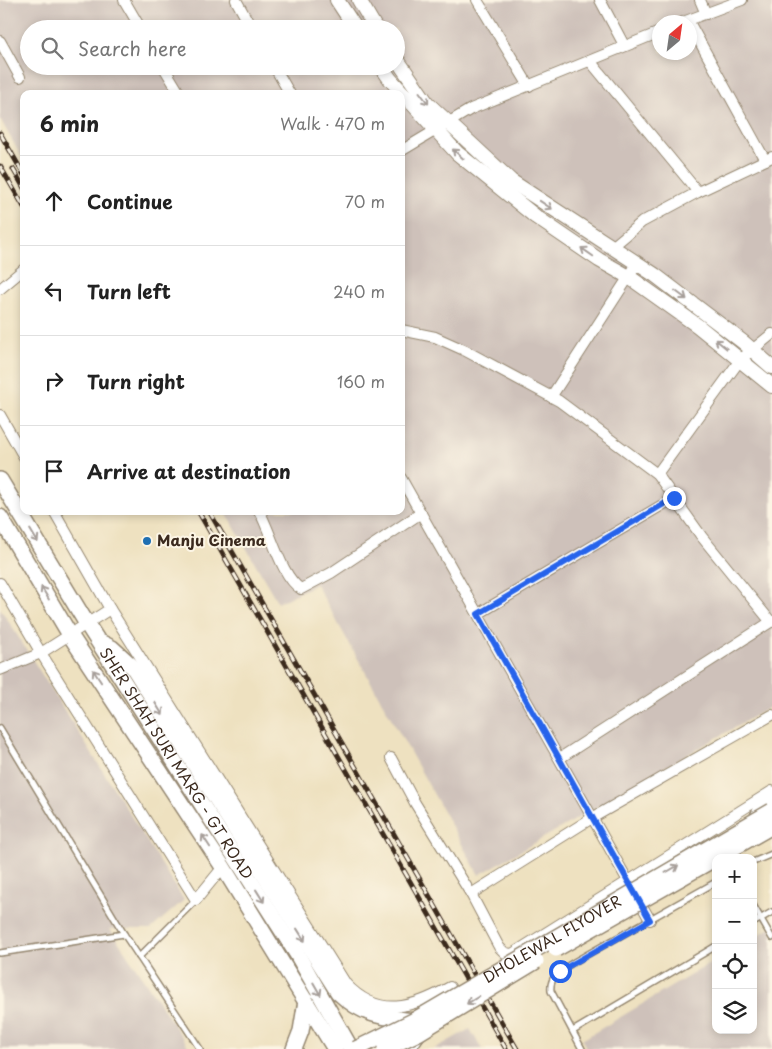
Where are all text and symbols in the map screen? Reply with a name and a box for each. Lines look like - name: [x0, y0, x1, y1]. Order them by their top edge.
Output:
- north arrow: [652, 15, 697, 60]
- search box: [20, 20, 405, 75]
- icon: search: [38, 34, 66, 62]
- text: Search here: [78, 34, 187, 62]
- one-way arrow: [419, 91, 429, 105]
- text: 6 min: [40, 107, 99, 139]
- text: Walk · 470 m: [280, 111, 385, 135]
- one-way arrow: [452, 148, 465, 160]
- icon: ahead: [40, 187, 68, 215]
- text: Continue: [87, 187, 173, 215]
- text: 70 m: [345, 189, 385, 213]
- one-way arrow: [539, 200, 553, 210]
- one-way arrow: [580, 247, 594, 257]
- icon: left: [40, 277, 68, 305]
- text: Turn left: [87, 277, 171, 305]
- text: 240 m: [333, 279, 385, 303]
- one-way arrow: [674, 290, 687, 301]
- one-way arrow: [715, 339, 728, 350]
- icon: right: [40, 367, 68, 395]
- text: Turn right: [87, 367, 185, 395]
- text: 160 m: [337, 369, 385, 393]
- icon: arrive: [40, 457, 68, 485]
- text: Arrive at destination: [87, 457, 291, 485]
- route end: [663, 487, 686, 510]
- place label: Manju Cinema: [157, 528, 266, 551]
- one-way arrow: [30, 529, 40, 543]
- marker: Manju Cinema: [141, 535, 153, 547]
- one-way arrow: [40, 586, 50, 600]
- street label: SHER SHAH SURI MARG - GT ROAD: [95, 643, 260, 883]
- one-way arrow: [92, 670, 102, 684]
- one-way arrow: [155, 701, 165, 715]
- one-way arrow: [201, 835, 211, 849]
- map controls: [712, 854, 757, 1034]
- button: +: [712, 854, 757, 899]
- one-way arrow: [665, 864, 679, 874]
- one-way arrow: [256, 889, 266, 903]
- street label: DHOLEWAL FLYOVER: [478, 889, 625, 988]
- button: −: [712, 899, 757, 944]
- one-way arrow: [297, 928, 307, 942]
- button: locate: [712, 944, 757, 989]
- route start: [549, 960, 572, 983]
- one-way arrow: [313, 981, 322, 996]
- button: layers: [712, 989, 757, 1034]
- one-way arrow: [466, 995, 480, 1005]

